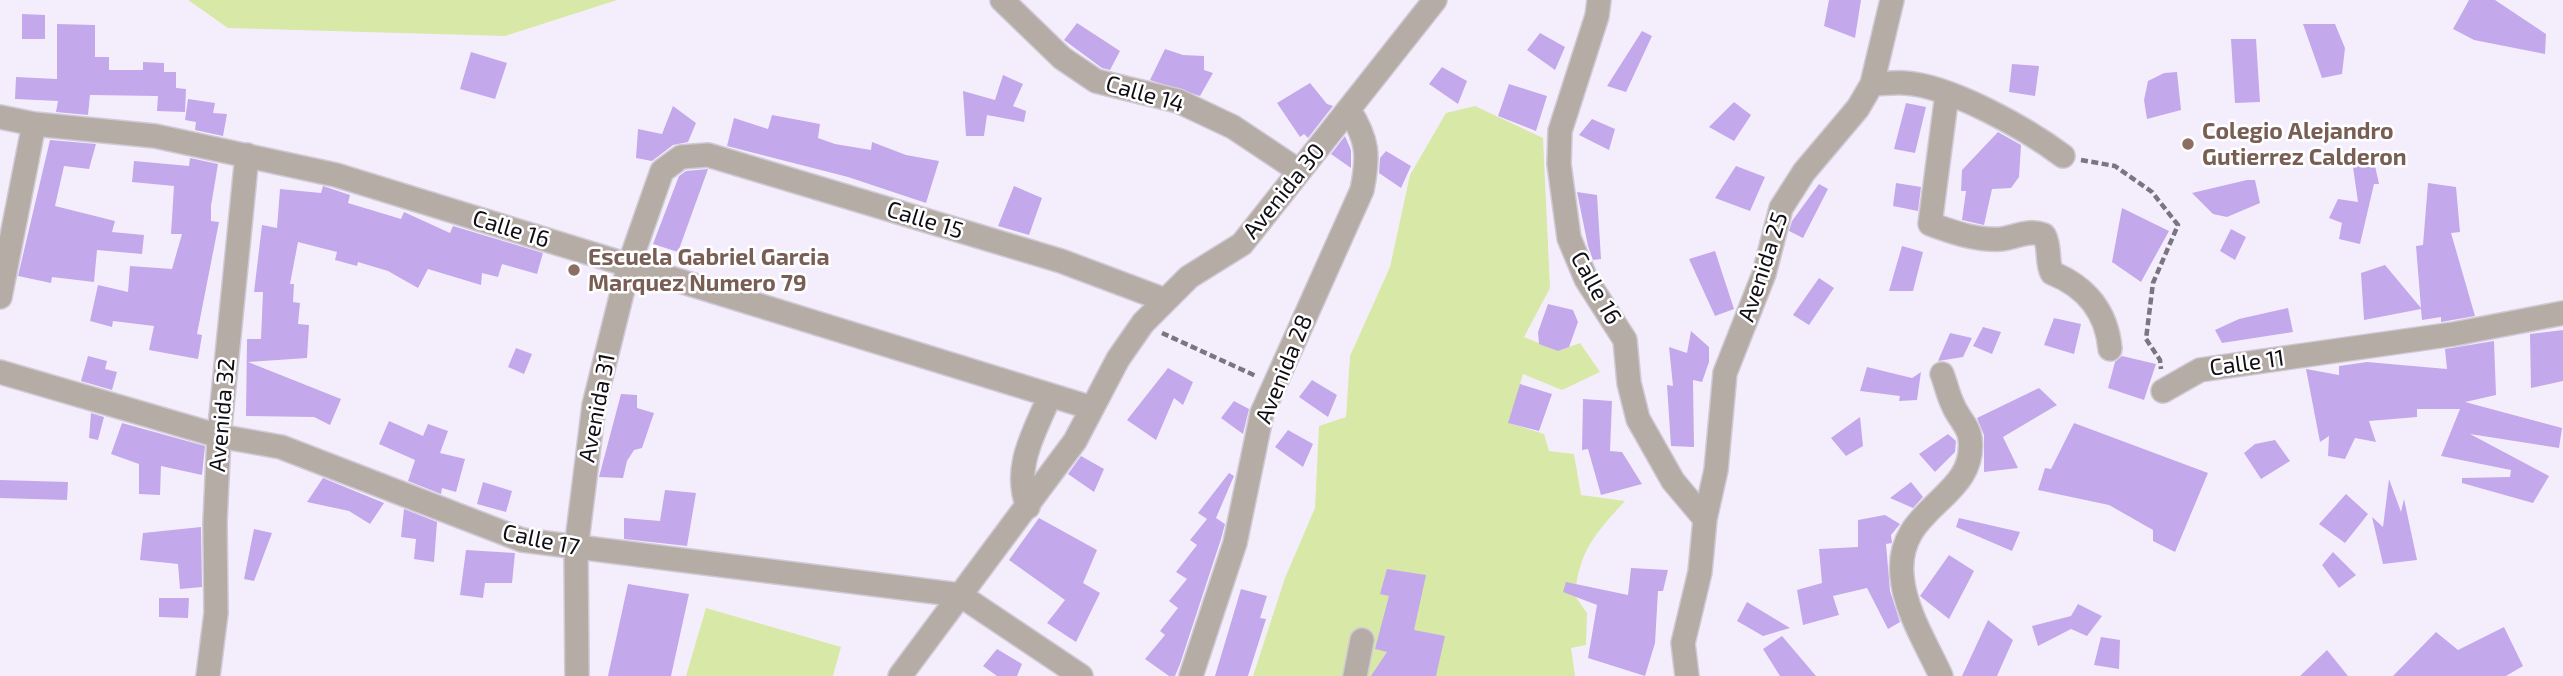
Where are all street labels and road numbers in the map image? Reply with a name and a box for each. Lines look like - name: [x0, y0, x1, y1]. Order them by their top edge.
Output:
- street label: Calle 14: [1103, 70, 1187, 118]
- street label: Avenida 30: [1237, 138, 1331, 244]
- street label: Calle 15: [883, 195, 967, 245]
- street label: Calle 16: [469, 204, 553, 254]
- street label: Avenida 25: [1732, 209, 1794, 325]
- street label: Calle 16: [1565, 247, 1627, 329]
- street label: Avenida 28: [1250, 310, 1318, 428]
- street label: Calle 11: [2208, 344, 2286, 382]
- street label: Avenida 31: [573, 351, 621, 465]
- street label: Avenida 32: [203, 357, 241, 473]
- street label: Calle 17: [500, 518, 582, 562]

